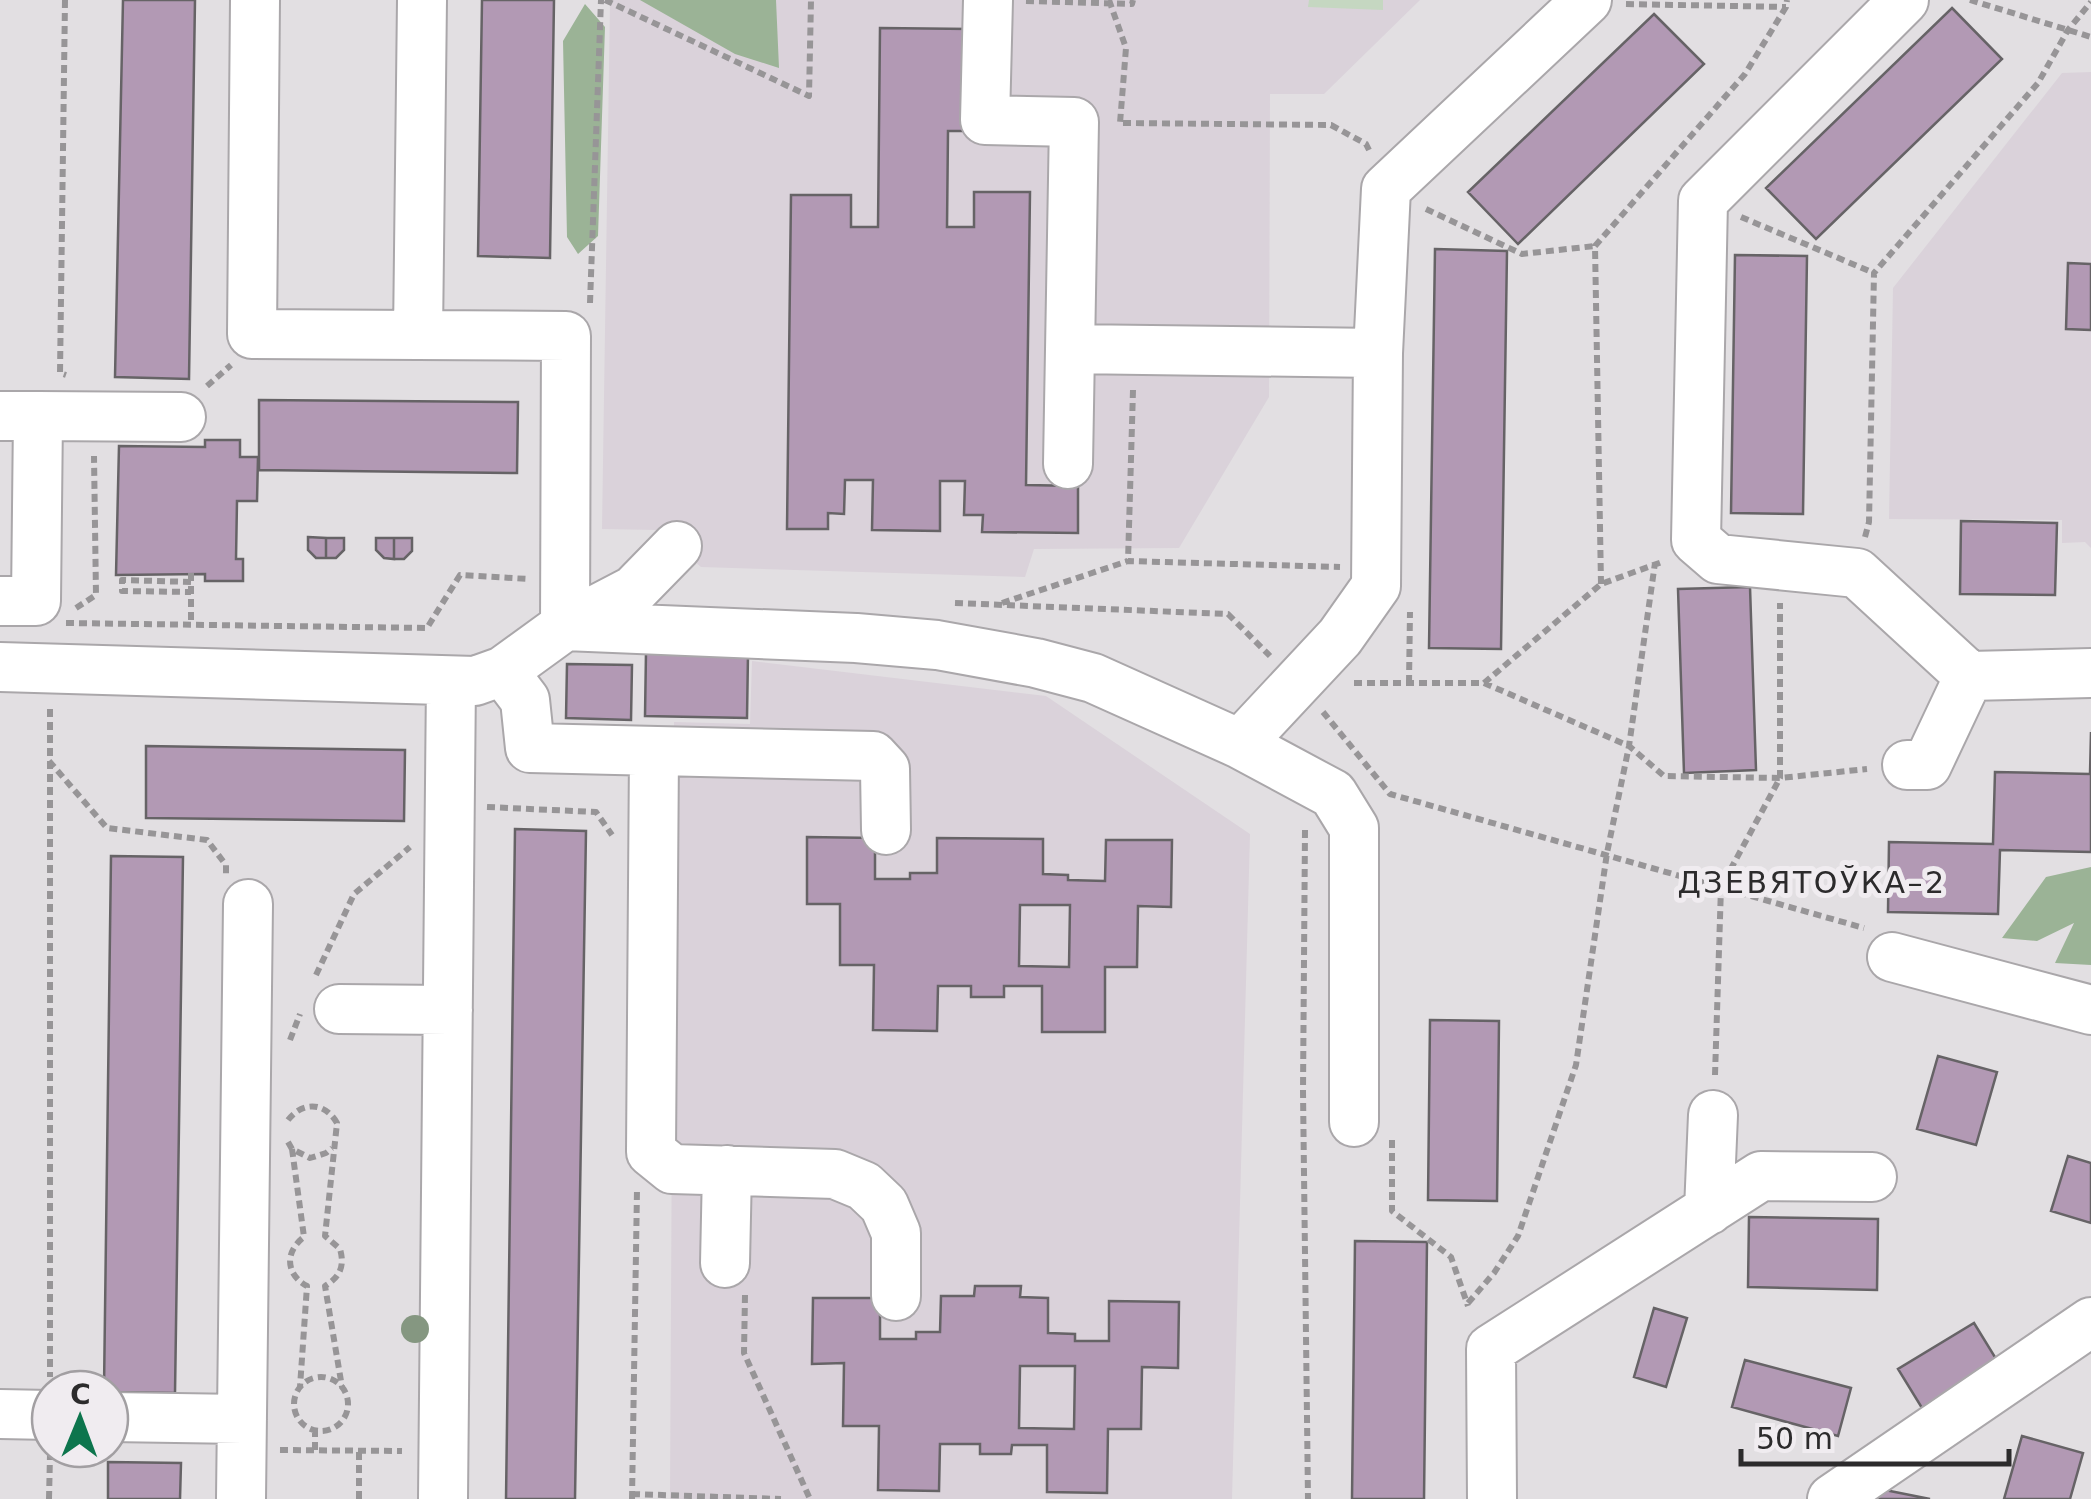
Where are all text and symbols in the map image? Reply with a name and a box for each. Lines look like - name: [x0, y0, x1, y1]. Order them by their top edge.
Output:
- district label: ДЗЕВЯТОЎКА–2: [1677, 865, 1947, 900]
- north arrow: [30, 1369, 130, 1469]
- text: С: [70, 1378, 91, 1411]
- scale bar: [1741, 1404, 2008, 1466]
- text: 50 m: [1756, 1421, 1833, 1456]

